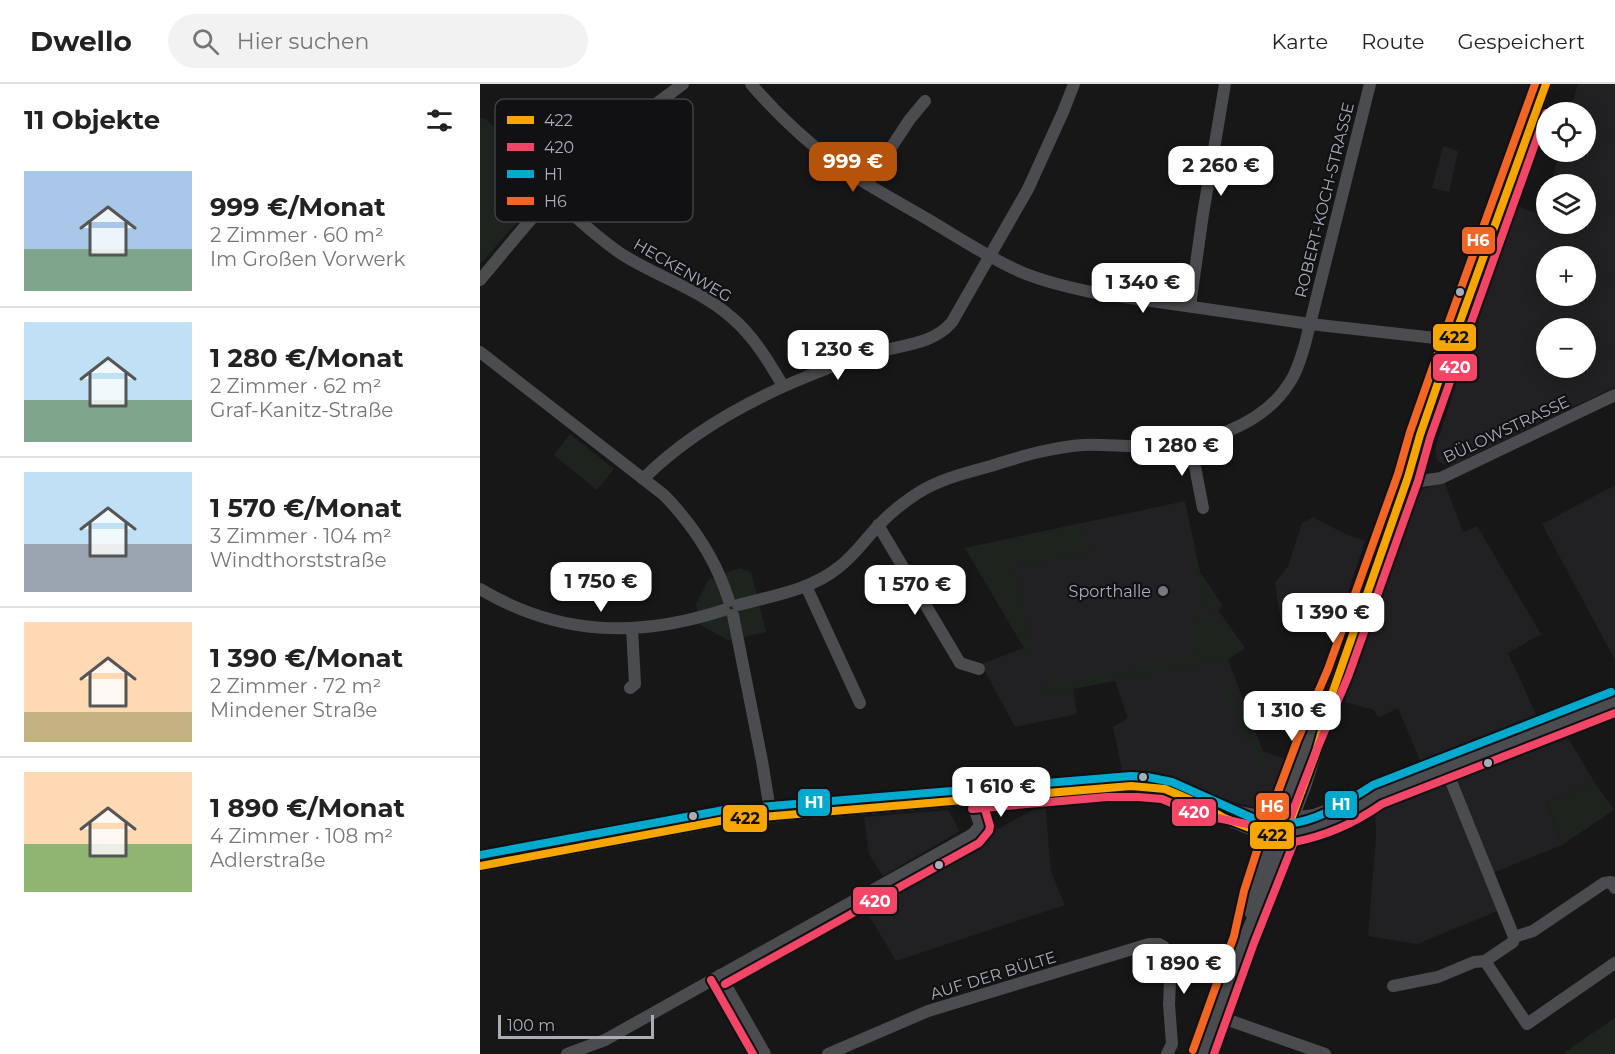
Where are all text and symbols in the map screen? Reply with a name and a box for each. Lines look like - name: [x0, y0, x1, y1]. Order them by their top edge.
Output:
- search box: [168, 14, 588, 68]
- text: Dwello: [30, 24, 132, 58]
- icon: search: [189, 25, 222, 58]
- text: Hier suchen: [237, 28, 369, 55]
- text: Karte: [1272, 29, 1328, 54]
- text: Route: [1361, 29, 1424, 54]
- text: Gespeichert: [1457, 29, 1585, 54]
- legend: [495, 99, 693, 222]
- street label: ROBERT-KOCH-STRASSE: [1291, 101, 1358, 300]
- map controls: [1536, 102, 1596, 378]
- button: locate: [1536, 102, 1596, 162]
- text: 11 Objekte: [24, 104, 160, 136]
- icon: filters: [423, 104, 456, 137]
- text: 422: [544, 111, 573, 130]
- text: 420: [544, 138, 574, 157]
- pin: 999 €: [811, 142, 895, 193]
- pin: 2 260 €: [1166, 146, 1276, 197]
- text: 999 €: [823, 149, 883, 173]
- text: 2 260 €: [1182, 153, 1260, 177]
- text: H1: [544, 165, 563, 184]
- button: layers: [1536, 174, 1596, 234]
- text: 999 €/Monat: [210, 191, 386, 223]
- text: H6: [544, 192, 567, 211]
- icon: home: [72, 195, 144, 267]
- text: 2 Zimmer · 60 m²: [210, 223, 384, 247]
- line badge: H6: [1461, 226, 1496, 255]
- text: H6: [1466, 231, 1490, 250]
- street label: HECKENWEG: [630, 235, 735, 306]
- button: +: [1536, 246, 1596, 306]
- text: Im Großen Vorwerk: [210, 247, 405, 271]
- pin: 1 340 €: [1088, 263, 1198, 314]
- text: 1 340 €: [1106, 270, 1180, 294]
- unlabelled marker: [1454, 286, 1466, 298]
- button: −: [1536, 318, 1596, 378]
- line badge: 422: [1432, 323, 1477, 352]
- text: 422: [1439, 328, 1469, 347]
- pin: 1 230 €: [783, 330, 893, 381]
- text: 1 230 €: [802, 337, 874, 361]
- text: 1 280 €/Monat: [210, 342, 404, 374]
- icon: home: [72, 346, 144, 418]
- line badge: 420: [1432, 353, 1478, 382]
- text: 420: [1439, 358, 1471, 377]
- text: 2 Zimmer · 62 m²: [210, 374, 382, 398]
- street label: BÜLOWSTRASSE: [1440, 391, 1572, 467]
- text: Graf-Kanitz-Straße: [210, 398, 393, 422]
- pin: 1 280 €: [1127, 426, 1237, 477]
- text: 1 280 €: [1145, 433, 1219, 457]
- text: 1 570 €/Monat: [210, 492, 402, 524]
- icon: home: [72, 496, 144, 568]
- text: 3 Zimmer · 104 m²: [210, 524, 392, 548]
- text: Windthorststraße: [210, 548, 387, 572]
- pin: 1 750 €: [546, 562, 656, 613]
- pin: 1 570 €: [860, 565, 970, 616]
- text: 1 750 €: [565, 569, 637, 593]
- text: 1 570 €: [879, 572, 951, 596]
- place label: Sporthalle: [1069, 582, 1151, 601]
- marker: Sporthalle: [1156, 584, 1170, 598]
- pin: 1 390 €: [1278, 593, 1388, 644]
- text: 1 390 €: [1296, 600, 1370, 624]
- text: 1 390 €/Monat: [210, 642, 403, 674]
- icon: home: [72, 646, 144, 718]
- text: 2 Zimmer · 72 m²: [210, 674, 381, 698]
- pin: 1 310 €: [1237, 691, 1347, 742]
- text: Mindener Straße: [210, 698, 377, 722]
- text: 1 310 €: [1258, 698, 1326, 722]
- unlabelled marker: [1482, 757, 1494, 769]
- pin: 1 610 €: [946, 767, 1056, 818]
- unlabelled marker: [1137, 771, 1149, 783]
- text: 1 610 €: [966, 774, 1036, 798]
- line badge: H1: [797, 788, 831, 817]
- line badge: H1: [1324, 790, 1358, 819]
- text: 1 890 €/Monat: [210, 792, 405, 824]
- line badge: H6: [1255, 792, 1290, 821]
- text: H1: [804, 793, 824, 812]
- text: H1: [1331, 795, 1351, 814]
- icon: home: [72, 796, 144, 868]
- text: H6: [1260, 797, 1284, 816]
- line badge: 420: [1171, 798, 1217, 827]
- text: 420: [1178, 803, 1210, 822]
- line badge: 422: [722, 804, 768, 833]
- text: 422: [730, 809, 760, 828]
- unlabelled marker: [687, 810, 699, 822]
- line badge: 422: [1249, 821, 1295, 850]
- text: 4 Zimmer · 108 m²: [210, 824, 393, 848]
- text: 422: [1257, 826, 1287, 845]
- text: Adlerstraße: [210, 848, 326, 872]
- unlabelled marker: [933, 859, 945, 871]
- line badge: 420: [852, 886, 898, 915]
- text: 420: [859, 892, 891, 911]
- pin: 1 890 €: [1129, 944, 1239, 995]
- street label: AUF DER BÜLTE: [928, 946, 1058, 1004]
- text: 1 890 €: [1147, 951, 1221, 975]
- scale bar: [498, 1012, 654, 1040]
- text: 100 m: [507, 1016, 555, 1035]

